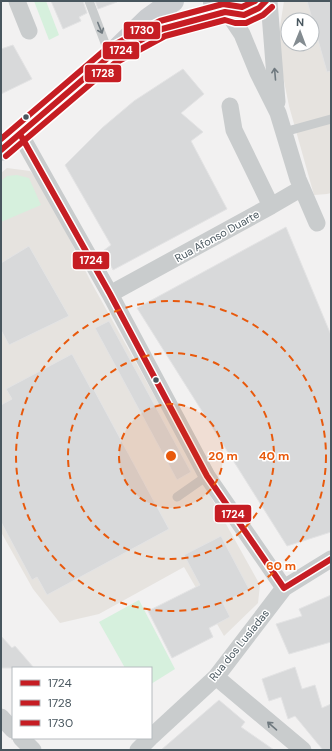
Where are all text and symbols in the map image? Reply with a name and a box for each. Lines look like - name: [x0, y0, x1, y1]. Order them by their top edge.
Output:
- north arrow: [280, 12, 320, 52]
- text: N: [296, 15, 304, 29]
- line badge: 1730: [123, 21, 161, 40]
- one-way arrow: [96, 22, 104, 34]
- text: 1730: [130, 23, 154, 37]
- line badge: 1724: [102, 41, 140, 60]
- text: 1724: [109, 43, 133, 57]
- line badge: 1728: [84, 64, 122, 83]
- text: 1728: [91, 66, 115, 80]
- one-way arrow: [271, 68, 278, 81]
- unlabelled marker: [21, 112, 31, 122]
- street label: Rua Afonso Duarte: [172, 207, 262, 265]
- line badge: 1724: [72, 251, 110, 270]
- text: 1724: [79, 253, 103, 267]
- unlabelled marker: [151, 375, 161, 385]
- text: 20 m: [208, 448, 238, 464]
- text: 40 m: [259, 448, 289, 464]
- centre of rings: [164, 449, 178, 463]
- line badge: 1724: [214, 504, 252, 523]
- text: 1724: [221, 507, 245, 521]
- text: 60 m: [266, 558, 296, 574]
- street label: Rua dos Lusíadas: [206, 606, 272, 684]
- legend: [12, 667, 152, 739]
- text: 1724: [48, 675, 72, 691]
- text: 1728: [48, 695, 72, 711]
- text: 1730: [48, 715, 73, 731]
- one-way arrow: [267, 721, 278, 730]

